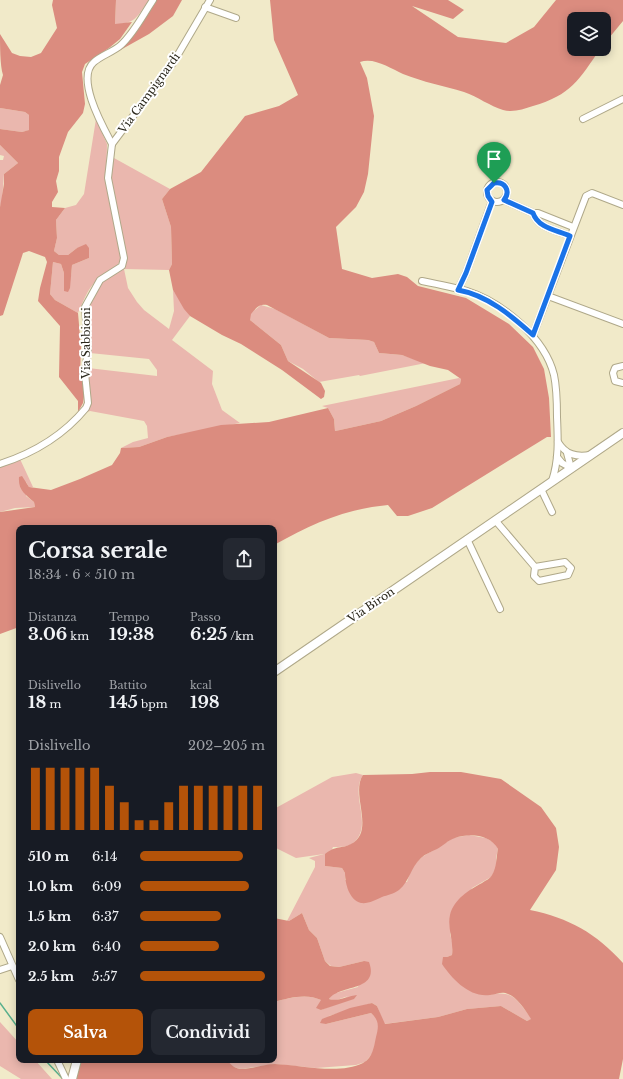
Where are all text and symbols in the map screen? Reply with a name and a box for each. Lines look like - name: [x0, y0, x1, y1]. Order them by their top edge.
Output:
- map controls: [567, 12, 611, 56]
- button: layers: [567, 12, 611, 56]
- street label: Via Campignardi: [115, 50, 183, 137]
- pin: [477, 142, 511, 183]
- icon: arrive: [483, 148, 505, 170]
- street label: Via Sabbioni: [79, 307, 93, 380]
- text: Corsa serale: [28, 537, 168, 564]
- button: share: [223, 538, 265, 580]
- text: 18:34 · 6 × 510 m: [28, 566, 135, 583]
- street label: Via Biron: [344, 584, 397, 626]
- text: Distanza: [28, 610, 77, 624]
- text: Tempo: [109, 610, 149, 624]
- text: Passo: [190, 610, 221, 624]
- text: 3.06: [28, 624, 67, 645]
- text: 19:38: [109, 624, 154, 645]
- text: 6:25: [190, 624, 227, 645]
- text: km: [67, 629, 89, 643]
- text: /km: [227, 629, 254, 643]
- text: Dislivello: [28, 678, 81, 692]
- text: Battito: [109, 678, 147, 692]
- text: kcal: [190, 678, 212, 692]
- text: 18: [28, 692, 46, 713]
- text: 145: [109, 692, 138, 713]
- text: 198: [190, 692, 220, 713]
- text: m: [46, 697, 61, 711]
- text: bpm: [138, 697, 167, 711]
- text: Dislivello: [28, 737, 90, 754]
- text: 202–205 m: [188, 737, 265, 754]
- text: 510 m: [28, 848, 69, 865]
- text: 6:14: [92, 848, 117, 865]
- text: 1.0 km: [28, 878, 73, 895]
- text: 6:09: [92, 878, 122, 895]
- text: 1.5 km: [28, 908, 71, 925]
- text: 6:37: [92, 908, 119, 925]
- text: 2.0 km: [28, 938, 76, 955]
- text: 6:40: [92, 938, 121, 955]
- text: 2.5 km: [28, 968, 74, 985]
- text: 5:57: [92, 968, 117, 985]
- button: Salva: [28, 1009, 143, 1055]
- button: Condividi: [151, 1009, 265, 1055]

